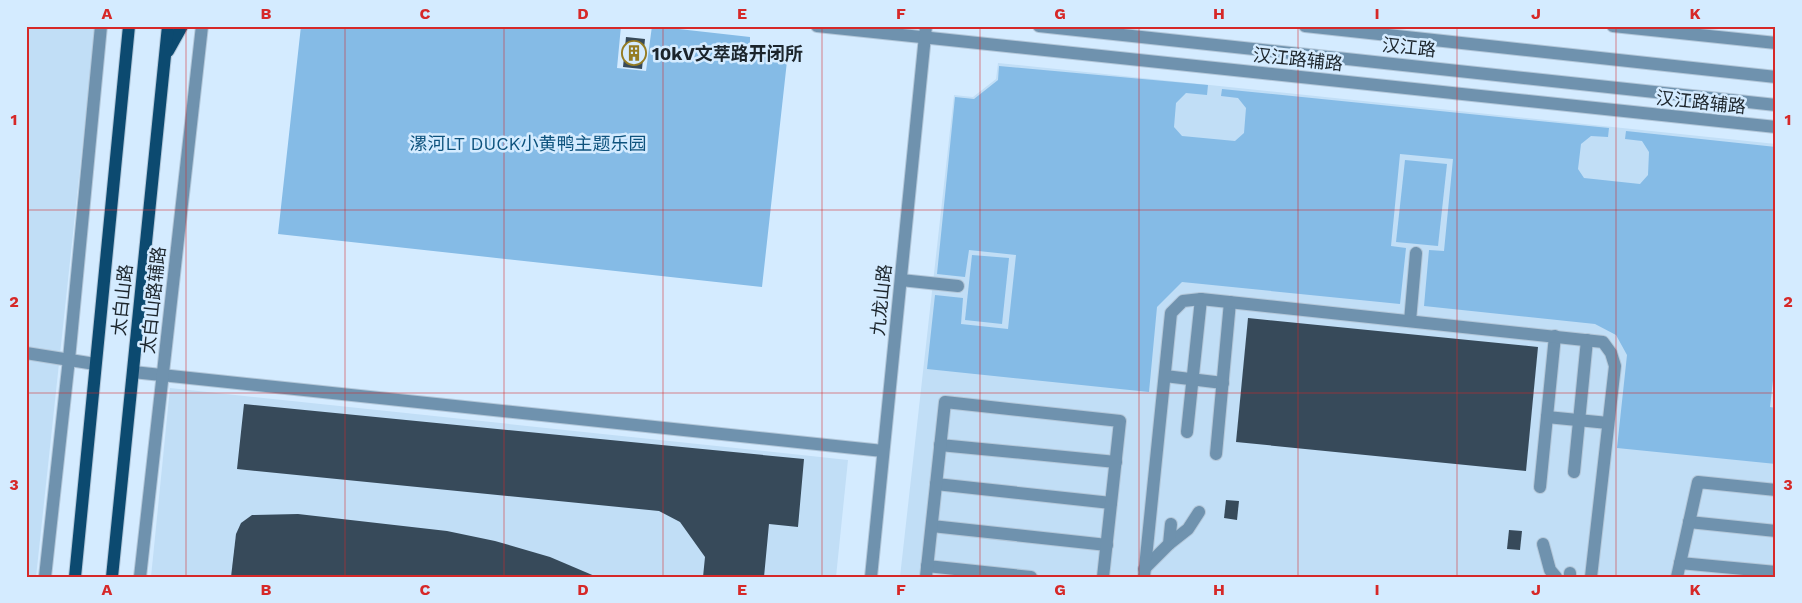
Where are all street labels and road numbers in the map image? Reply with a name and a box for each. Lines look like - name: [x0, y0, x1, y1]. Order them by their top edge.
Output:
- street label: 汉江路: [1381, 34, 1437, 60]
- street label: 汉江路辅路: [1252, 44, 1344, 74]
- street label: 汉江路辅路: [1655, 87, 1747, 117]
- street label: 太白山路辅路: [137, 245, 169, 355]
- street label: 太白山路: [108, 263, 136, 337]
- street label: 九龙山路: [867, 263, 895, 337]

